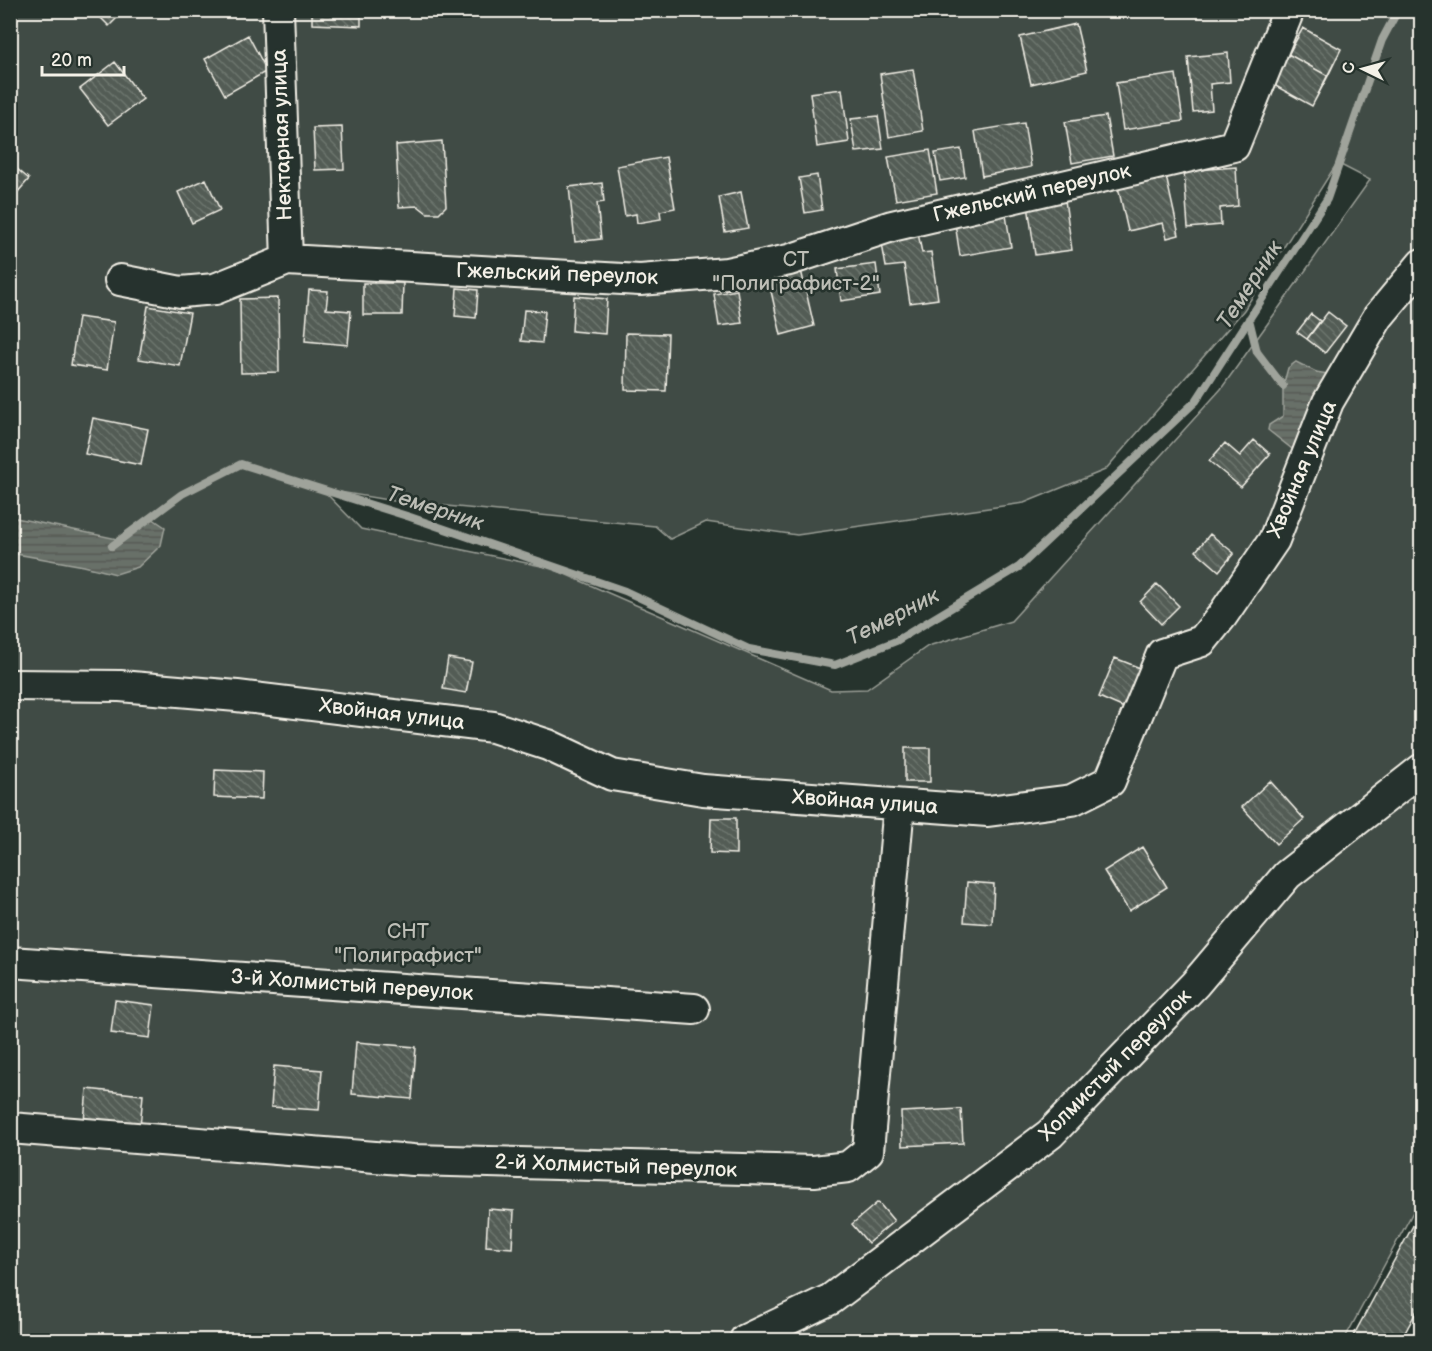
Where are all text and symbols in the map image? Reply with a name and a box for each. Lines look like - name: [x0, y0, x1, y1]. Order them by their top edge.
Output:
- scale bar: [42, 39, 124, 77]
- north arrow: [1333, 39, 1393, 99]
- street label: Нектарная улица: [266, 48, 297, 221]
- text: 20 m: [51, 50, 92, 71]
- text: С: [1340, 61, 1360, 74]
- street label: Гжельский переулок: [931, 158, 1133, 228]
- water label: Темерник: [1211, 235, 1289, 335]
- park label: СТ "Полиграфист-2": [712, 247, 880, 296]
- street label: Гжельский переулок: [456, 258, 658, 290]
- street label: Хвойная улица: [1262, 396, 1342, 541]
- water label: Темерник: [383, 481, 487, 537]
- water label: Темерник: [842, 582, 944, 652]
- street label: Хвойная улица: [318, 693, 467, 735]
- street label: Хвойная улица: [791, 784, 939, 820]
- park label: СНТ "Полиграфист": [334, 919, 482, 968]
- street label: 3-й Холмистый переулок: [230, 964, 474, 1006]
- street label: Холмистый переулок: [1034, 984, 1196, 1146]
- street label: 2-й Холмистый переулок: [494, 1149, 738, 1183]

